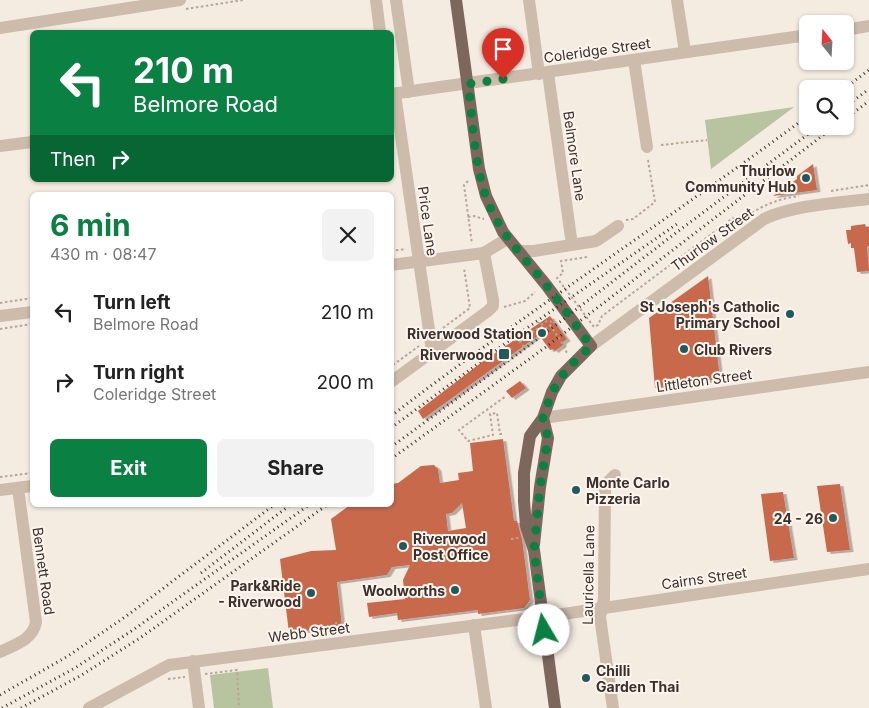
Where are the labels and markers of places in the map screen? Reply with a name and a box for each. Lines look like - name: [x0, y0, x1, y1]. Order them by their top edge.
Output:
- pin: [482, 28, 524, 79]
- place label: Thurlow Community Hub: [685, 162, 796, 195]
- marker: Thurlow Community Hub: [800, 172, 812, 184]
- place label: St Joseph's Catholic Primary School: [640, 298, 780, 331]
- marker: St Joseph's Catholic Primary School: [784, 308, 796, 320]
- place label: Riverwood Station: [407, 325, 532, 342]
- marker: Riverwood Station: [536, 327, 548, 339]
- place label: Club Rivers: [694, 341, 772, 358]
- marker: Club Rivers: [678, 343, 690, 355]
- place label: Riverwood: [420, 346, 493, 363]
- marker: Riverwood: [497, 347, 511, 361]
- place label: Monte Carlo Pizzeria: [586, 474, 670, 507]
- marker: Monte Carlo Pizzeria: [570, 484, 582, 496]
- place label: 24 - 26: [774, 510, 823, 527]
- marker: 24 - 26: [827, 512, 839, 524]
- place label: Riverwood Post Office: [413, 530, 489, 563]
- marker: Riverwood Post Office: [397, 540, 409, 552]
- place label: Park&Ride - Riverwood: [218, 577, 301, 610]
- place label: Woolworths: [362, 582, 445, 599]
- marker: Woolworths: [449, 584, 461, 596]
- marker: Park&Ride - Riverwood: [305, 587, 317, 599]
- place label: Chilli Garden Thai: [596, 662, 679, 695]
- marker: Chilli Garden Thai: [580, 672, 592, 684]

